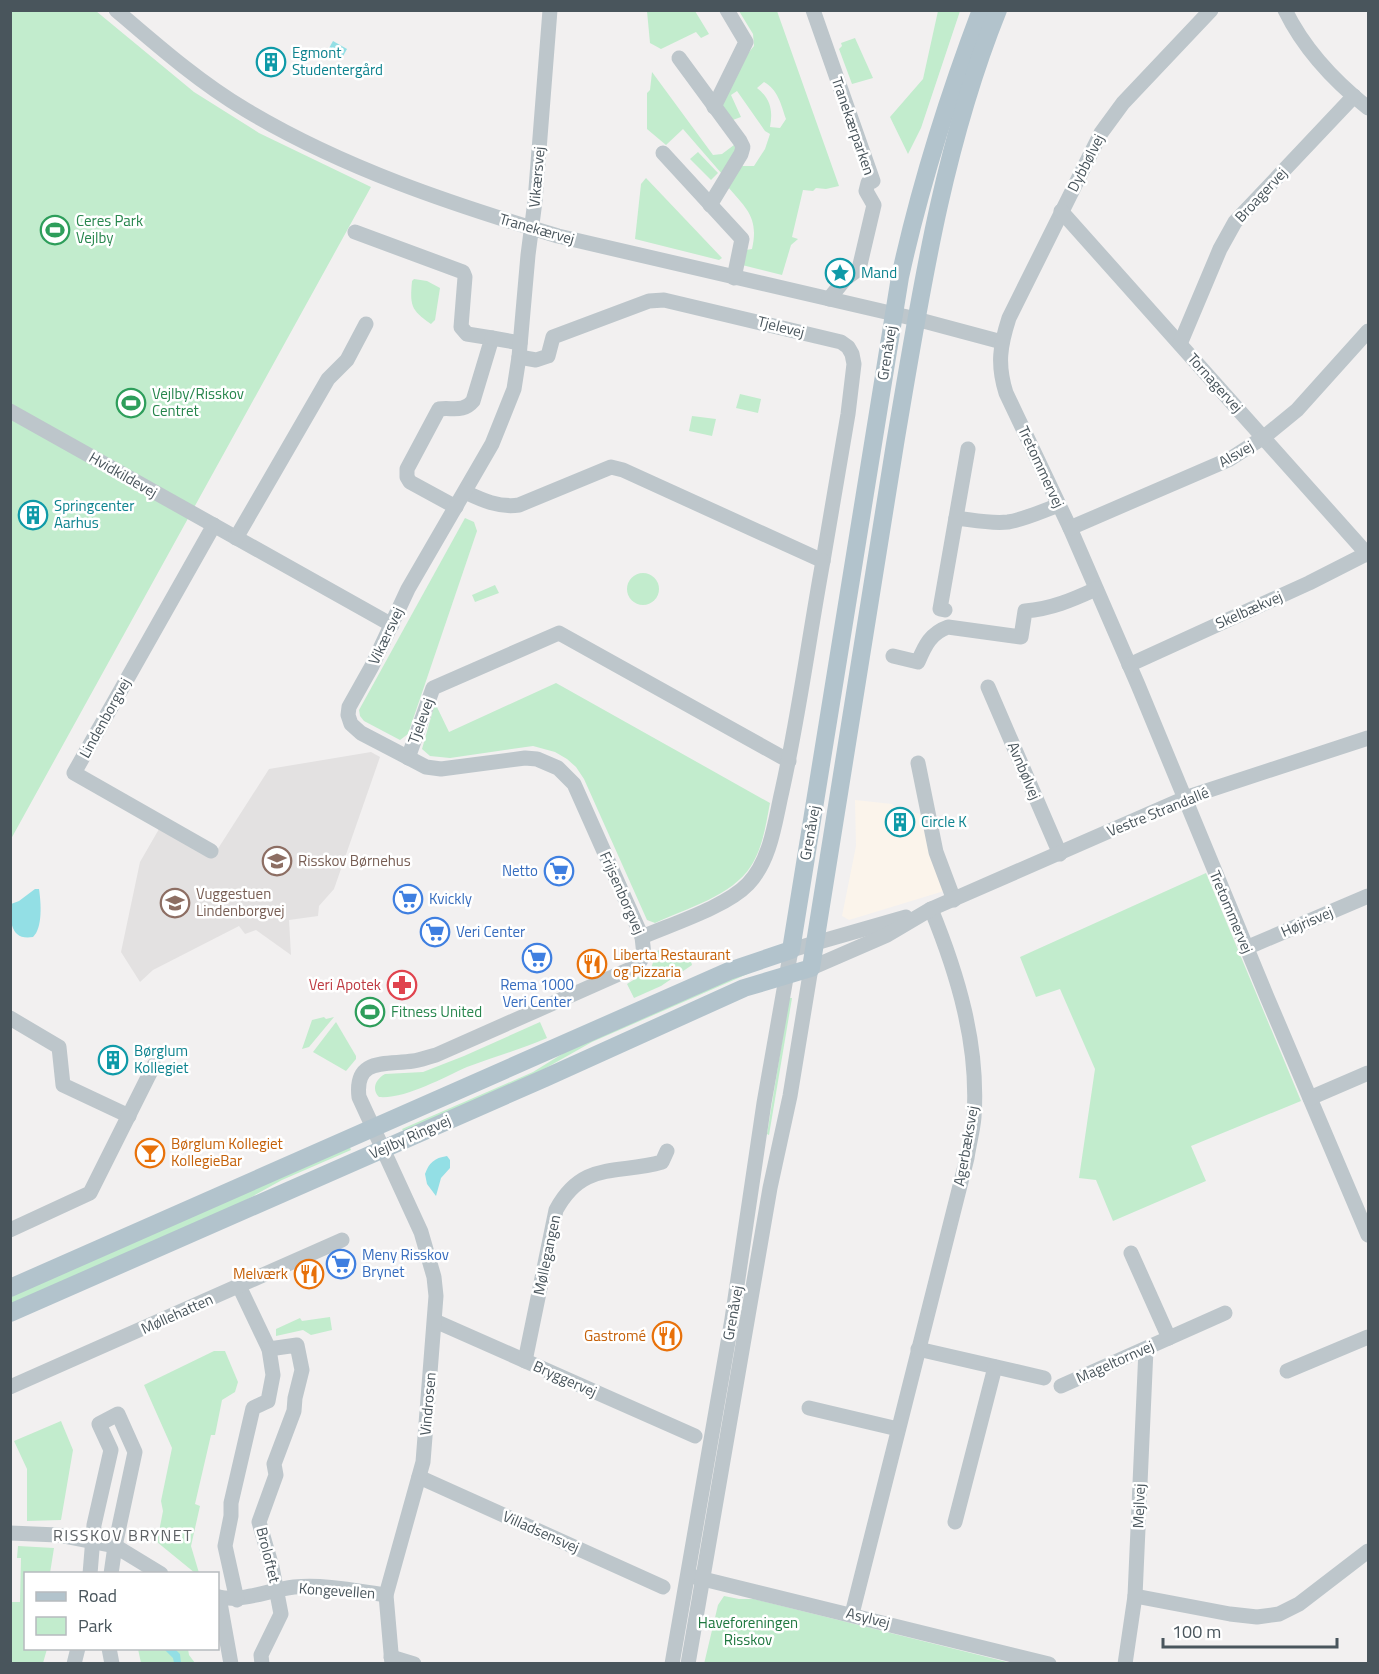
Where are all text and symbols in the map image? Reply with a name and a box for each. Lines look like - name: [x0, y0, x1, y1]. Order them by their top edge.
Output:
- place label: Egmont Studentergård: [292, 41, 383, 81]
- building icon: Egmont Studentergård: [255, 46, 287, 78]
- street label: Tranekærparken: [826, 74, 881, 178]
- street label: Dybbølvej: [1061, 130, 1110, 196]
- street label: Vikærsvej: [522, 145, 551, 208]
- street label: Broagervej: [1229, 162, 1292, 227]
- street label: Tranekærvej: [497, 207, 577, 250]
- place label: Ceres Park Vejlby: [76, 209, 143, 249]
- sports icon: Ceres Park Vejlby: [39, 214, 71, 246]
- place icon: Mand: [824, 257, 856, 289]
- place label: Mand: [861, 261, 897, 284]
- street label: Tjelevej: [755, 310, 807, 343]
- street label: Grenåvej: [871, 324, 902, 382]
- street label: Tornagervej: [1182, 348, 1249, 418]
- place label: Vejlby/Risskov Centret: [152, 382, 244, 422]
- sports icon: Vejlby/Risskov Centret: [115, 387, 147, 419]
- street label: Tretommervej: [1012, 422, 1071, 512]
- street label: Alsvej: [1214, 434, 1258, 473]
- street label: Hvidkildevej: [85, 446, 162, 503]
- place label: Springcenter Aarhus: [54, 494, 134, 534]
- building icon: Springcenter Aarhus: [17, 499, 49, 531]
- street label: Skelbækvej: [1212, 585, 1286, 635]
- street label: Vikærsvej: [362, 603, 409, 668]
- street label: Lindenborgvej: [73, 673, 136, 762]
- street label: Tjelevej: [402, 695, 439, 747]
- street label: Avnbølvej: [1002, 738, 1047, 803]
- street label: Vestre Strandallé: [1103, 781, 1212, 842]
- street label: Grenåvej: [793, 804, 826, 862]
- building icon: Circle K: [884, 806, 916, 838]
- place label: Circle K: [921, 810, 967, 833]
- school or university icon: Risskov Børnehus: [261, 845, 293, 877]
- street label: Frijsenborgvej: [594, 848, 651, 938]
- place label: Risskov Børnehus: [298, 849, 411, 872]
- supermarket icon: Netto: [543, 855, 575, 887]
- place label: Netto: [502, 859, 538, 882]
- street label: Tretommervej: [1204, 867, 1259, 957]
- place label: Vuggestuen Lindenborgvej: [196, 882, 285, 922]
- supermarket icon: Kvickly: [392, 883, 424, 915]
- school or university icon: Vuggestuen Lindenborgvej: [159, 887, 191, 919]
- place label: Kvickly: [429, 887, 472, 910]
- street label: Højrisvej: [1277, 900, 1336, 943]
- supermarket icon: Veri Center: [419, 916, 451, 948]
- place label: Veri Center: [456, 920, 525, 943]
- supermarket icon: Rema 1000 Veri Center: [521, 942, 553, 974]
- place label: Liberta Restaurant og Pizzaria: [613, 943, 731, 983]
- restaurant icon: Liberta Restaurant og Pizzaria: [576, 948, 608, 980]
- pharmacy icon: Veri Apotek: [386, 969, 418, 1001]
- place label: Veri Apotek: [309, 973, 381, 996]
- place label: Rema 1000 Veri Center: [500, 973, 574, 1013]
- sports icon: Fitness United: [354, 996, 386, 1028]
- place label: Fitness United: [391, 1000, 482, 1023]
- place label: Børglum Kollegiet: [134, 1039, 189, 1079]
- building icon: Børglum Kollegiet: [97, 1044, 129, 1076]
- street label: Agerbæksvej: [947, 1104, 984, 1188]
- street label: Vejlby Ringvej: [365, 1108, 454, 1165]
- place label: Børglum Kollegiet KollegieBar: [171, 1132, 283, 1172]
- bar icon: Børglum Kollegiet KollegieBar: [134, 1137, 166, 1169]
- street label: Møllegangen: [527, 1213, 566, 1297]
- place label: Meny Risskov Brynet: [362, 1243, 449, 1283]
- supermarket icon: Meny Risskov Brynet: [325, 1248, 357, 1280]
- restaurant icon: Melværk: [293, 1258, 325, 1290]
- place label: Melværk: [233, 1262, 288, 1285]
- street label: Grenåvej: [716, 1284, 749, 1342]
- street label: Møllehatten: [137, 1287, 217, 1340]
- restaurant icon: Gastromé: [651, 1320, 683, 1352]
- place label: Gastromé: [584, 1324, 646, 1347]
- street label: Mageltornvej: [1072, 1334, 1157, 1389]
- street label: Bryggervej: [530, 1354, 601, 1403]
- street label: Vindrosen: [413, 1371, 442, 1437]
- street label: Mejlvej: [1126, 1483, 1151, 1529]
- street label: Villadsensvej: [499, 1504, 583, 1559]
- district label: RISSKOV BRYNET: [53, 1523, 193, 1547]
- street label: Broloftet: [250, 1525, 287, 1586]
- legend: [24, 1572, 219, 1650]
- street label: Kongevellen: [298, 1576, 376, 1605]
- text: Road: [78, 1582, 117, 1609]
- street label: Asylvej: [844, 1601, 892, 1634]
- park label: Haveforeningen Risskov: [698, 1611, 798, 1651]
- scale bar: [1163, 1611, 1337, 1649]
- text: Park: [78, 1612, 113, 1639]
- text: 100 m: [1172, 1618, 1221, 1645]

